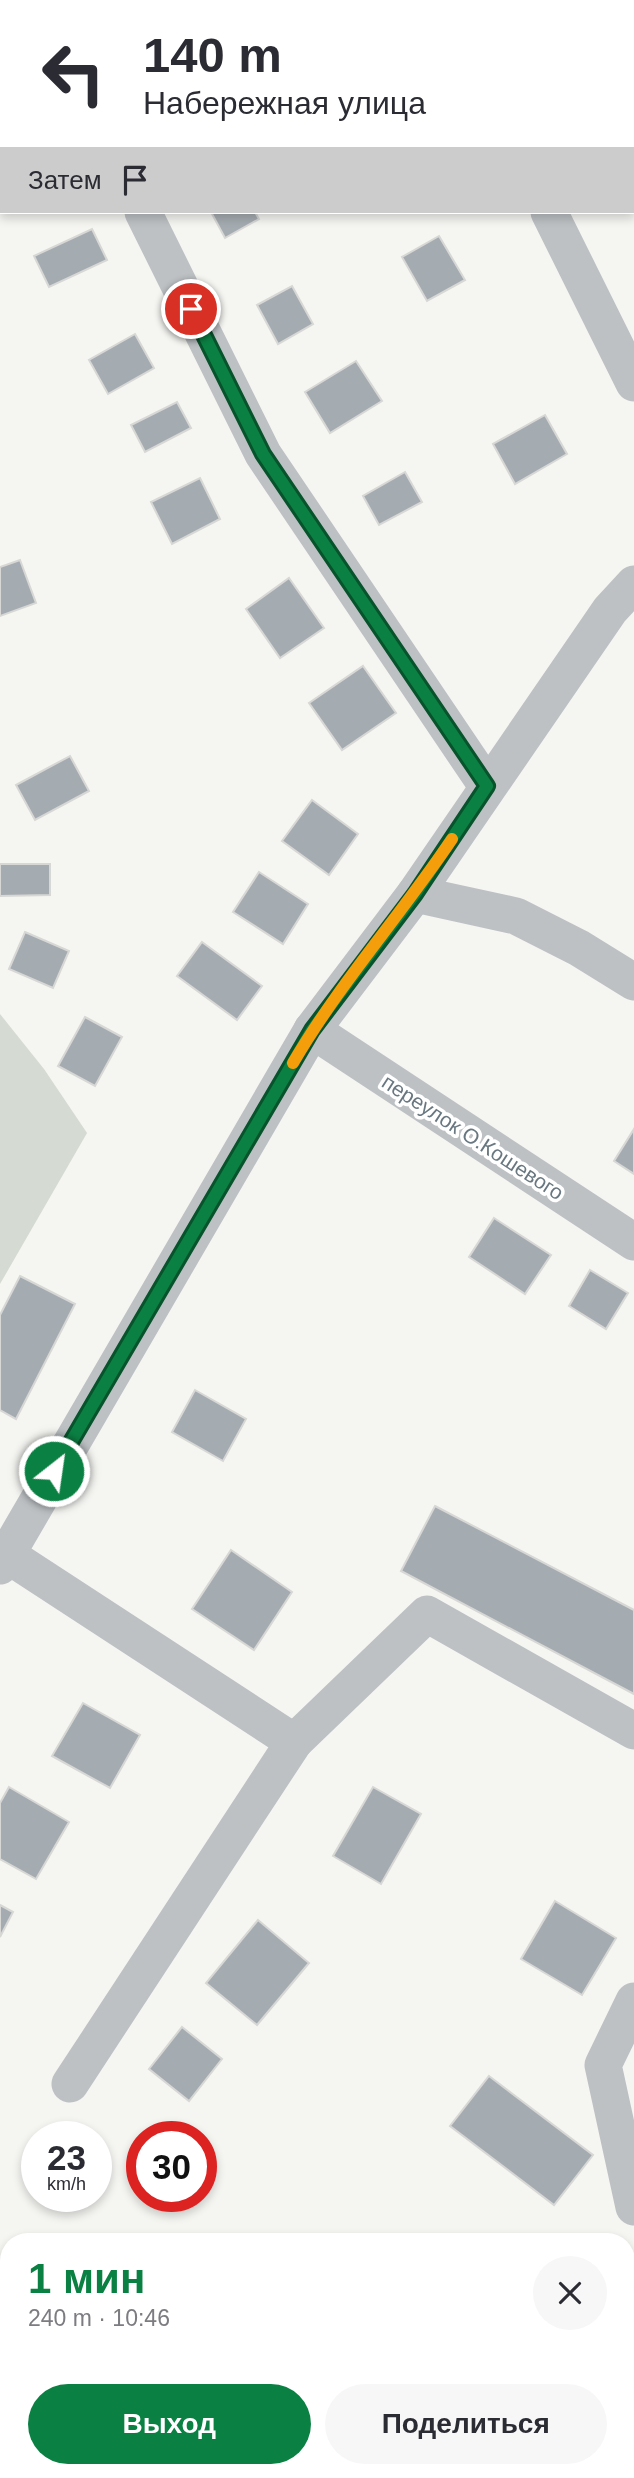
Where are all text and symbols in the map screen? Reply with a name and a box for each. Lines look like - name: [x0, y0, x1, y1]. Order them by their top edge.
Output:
- icon: left: [28, 28, 119, 119]
- text: 140 m: [143, 28, 282, 82]
- text: Набережная улица: [143, 85, 426, 121]
- icon: arrive: [116, 161, 154, 199]
- text: Затем: [28, 165, 102, 195]
- pin: [161, 279, 221, 339]
- icon: arrive: [172, 290, 210, 328]
- street label: переулок О.Кошевого: [378, 1070, 568, 1204]
- position arrow: [17, 1434, 91, 1508]
- speed limit sign: 30: [126, 2121, 217, 2212]
- text: 23: [47, 2138, 86, 2177]
- text: km/h: [47, 2174, 86, 2194]
- text: 1 мин: [28, 2255, 145, 2302]
- button: close: [533, 2256, 607, 2330]
- text: 240 m · 10:46: [28, 2305, 170, 2331]
- button: Выход: [28, 2384, 311, 2464]
- button: Поделиться: [325, 2384, 607, 2464]

